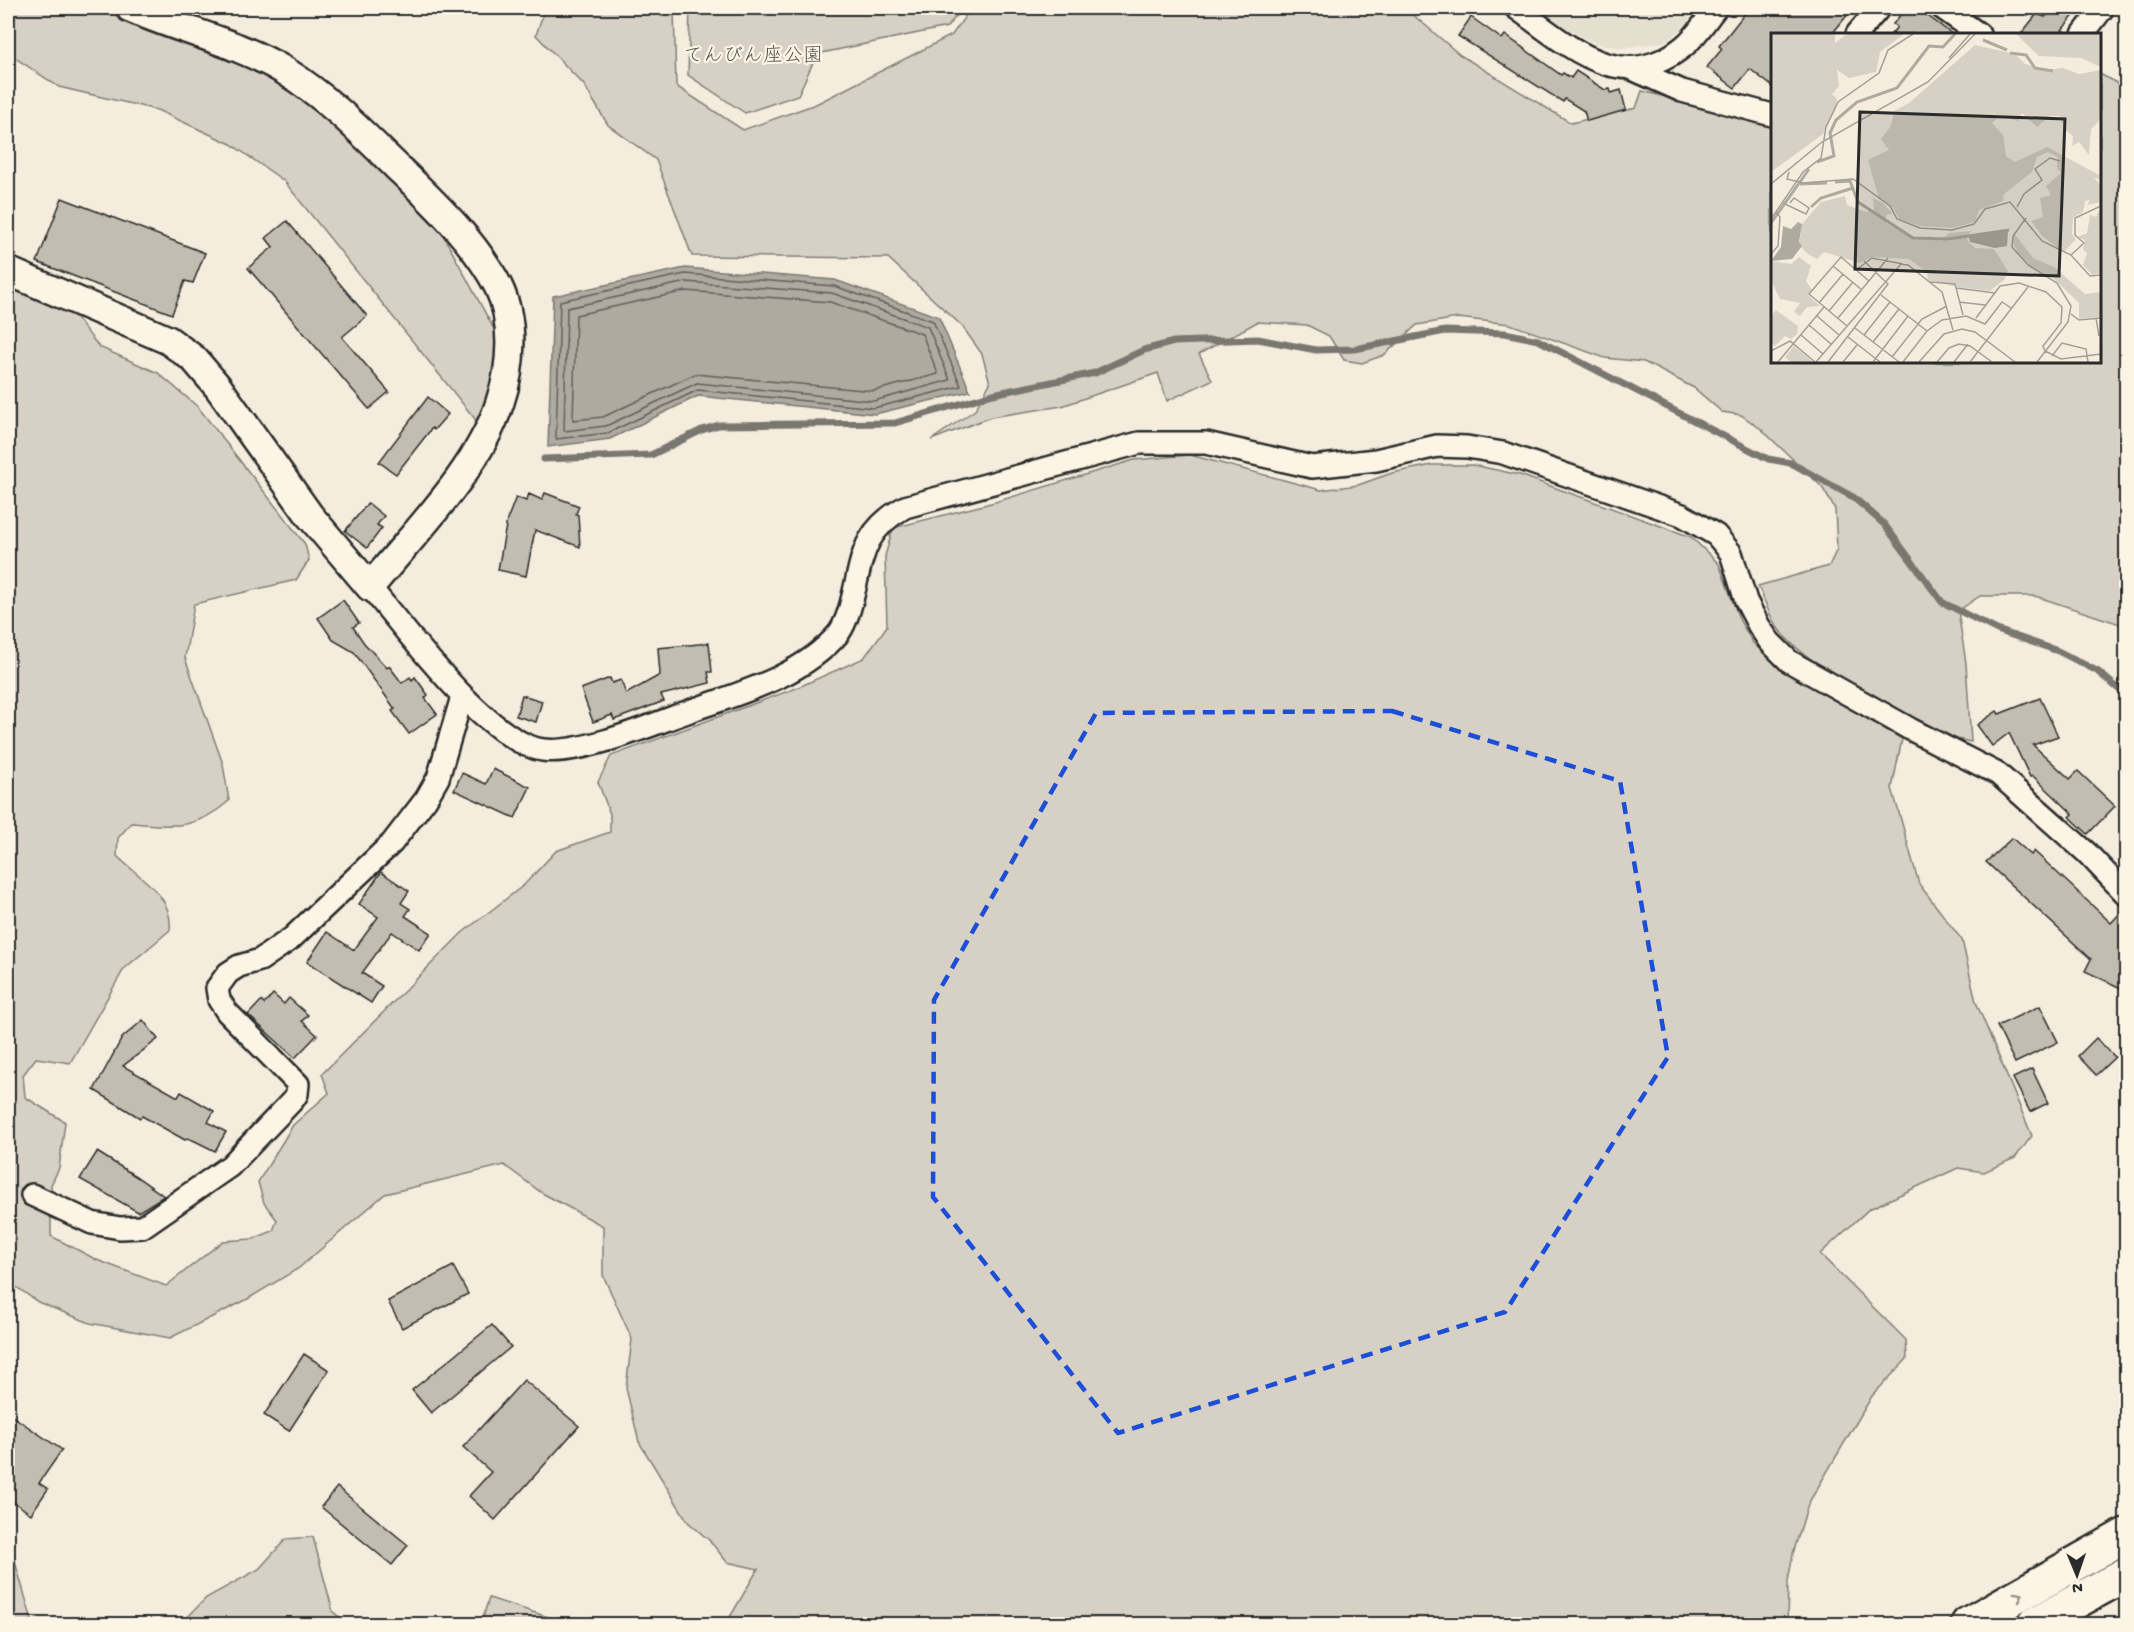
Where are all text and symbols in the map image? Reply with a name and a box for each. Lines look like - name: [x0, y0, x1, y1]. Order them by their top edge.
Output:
- inset map: [1771, 33, 2101, 363]
- park label: てんびん座公園: [683, 44, 823, 69]
- north arrow: [2047, 1545, 2107, 1605]
- text: N: [2071, 1577, 2083, 1596]
- one-way arrow: [2012, 1592, 2023, 1603]

